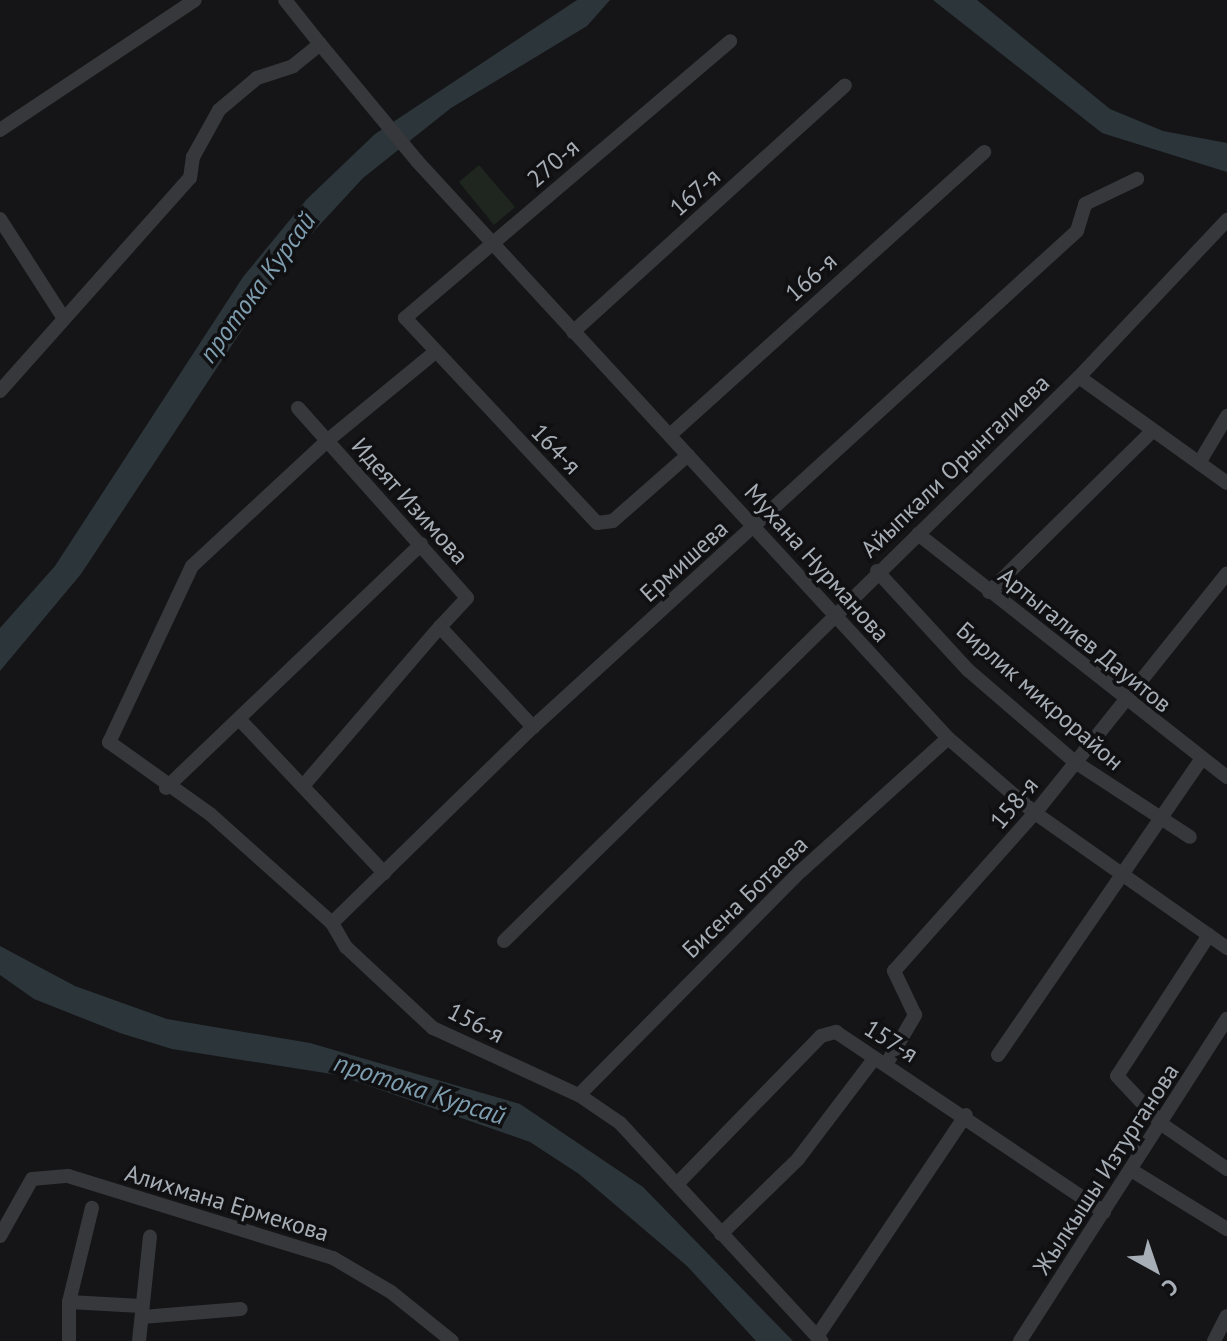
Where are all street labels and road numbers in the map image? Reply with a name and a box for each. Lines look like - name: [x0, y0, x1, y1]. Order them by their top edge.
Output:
- street label: 270-я: [521, 133, 585, 193]
- street label: 167-я: [664, 162, 726, 222]
- street label: 166-я: [779, 246, 843, 308]
- street label: Айыпкали Орынгалиева: [855, 368, 1055, 564]
- street label: 164-я: [525, 418, 587, 480]
- street label: Идеят Изимова: [345, 431, 475, 571]
- street label: Мухана Нурманова: [738, 478, 896, 648]
- street label: Ермишева: [634, 514, 734, 608]
- street label: Артыгалиев Дауитов: [992, 561, 1178, 719]
- street label: Бирлик микрорайон: [951, 616, 1129, 776]
- street label: 158-я: [984, 771, 1044, 835]
- street label: Бисена Ботаева: [676, 830, 814, 964]
- street label: 156-я: [443, 997, 509, 1049]
- street label: 157-я: [859, 1013, 923, 1069]
- street label: Жылкышы Изтурганова: [1027, 1058, 1185, 1280]
- street label: Алихмана Ермекова: [122, 1158, 332, 1248]

